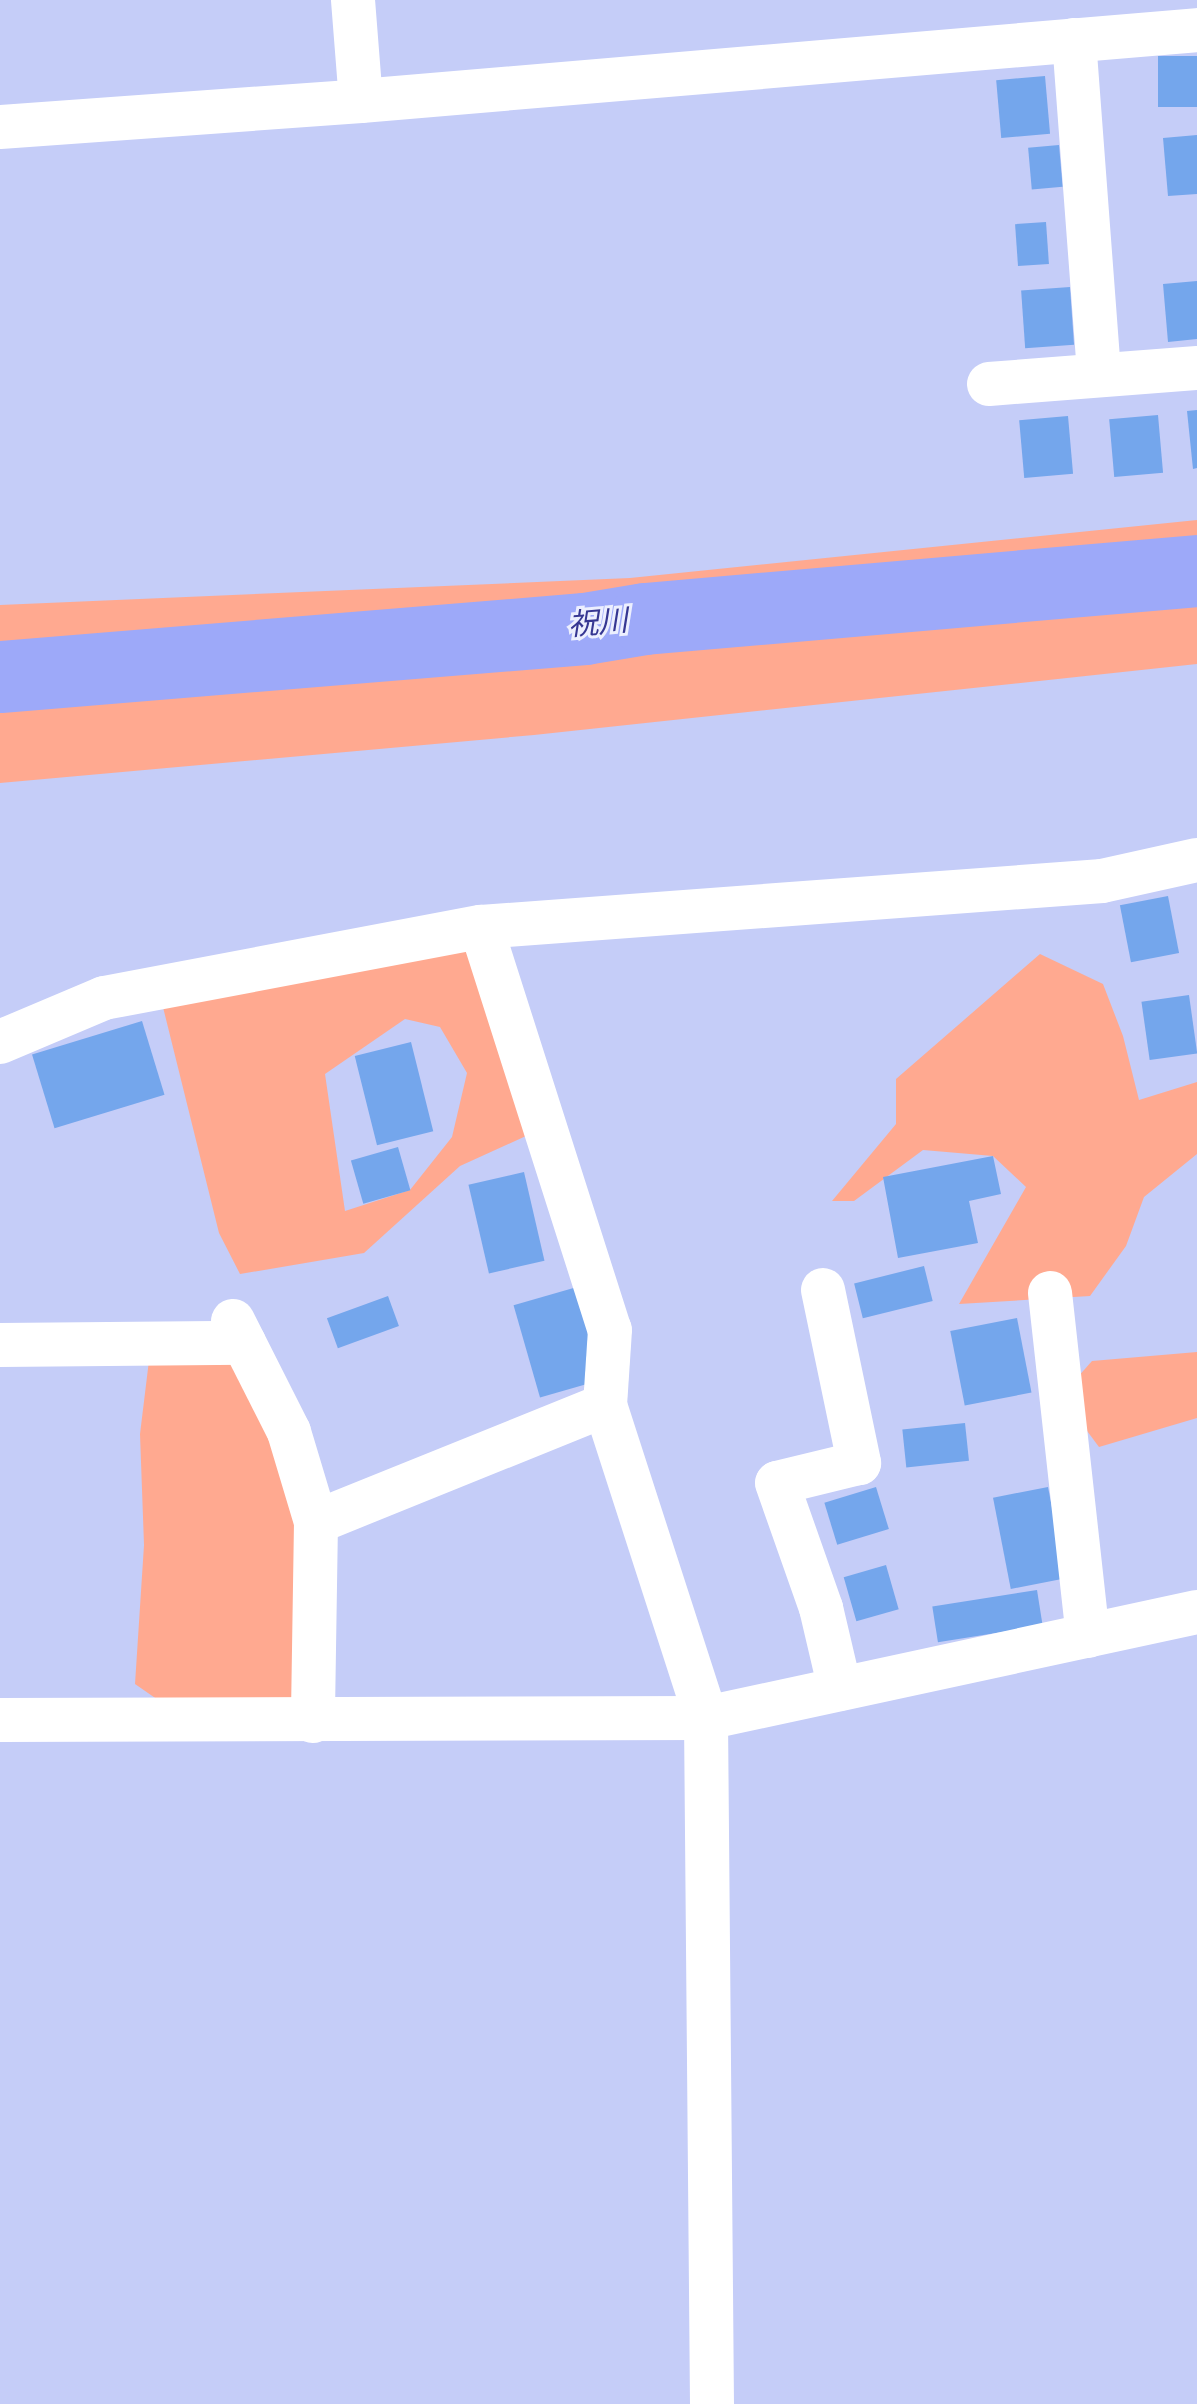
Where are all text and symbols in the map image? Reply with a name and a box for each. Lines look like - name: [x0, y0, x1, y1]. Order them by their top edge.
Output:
- water label: 祝川: [567, 603, 629, 645]

